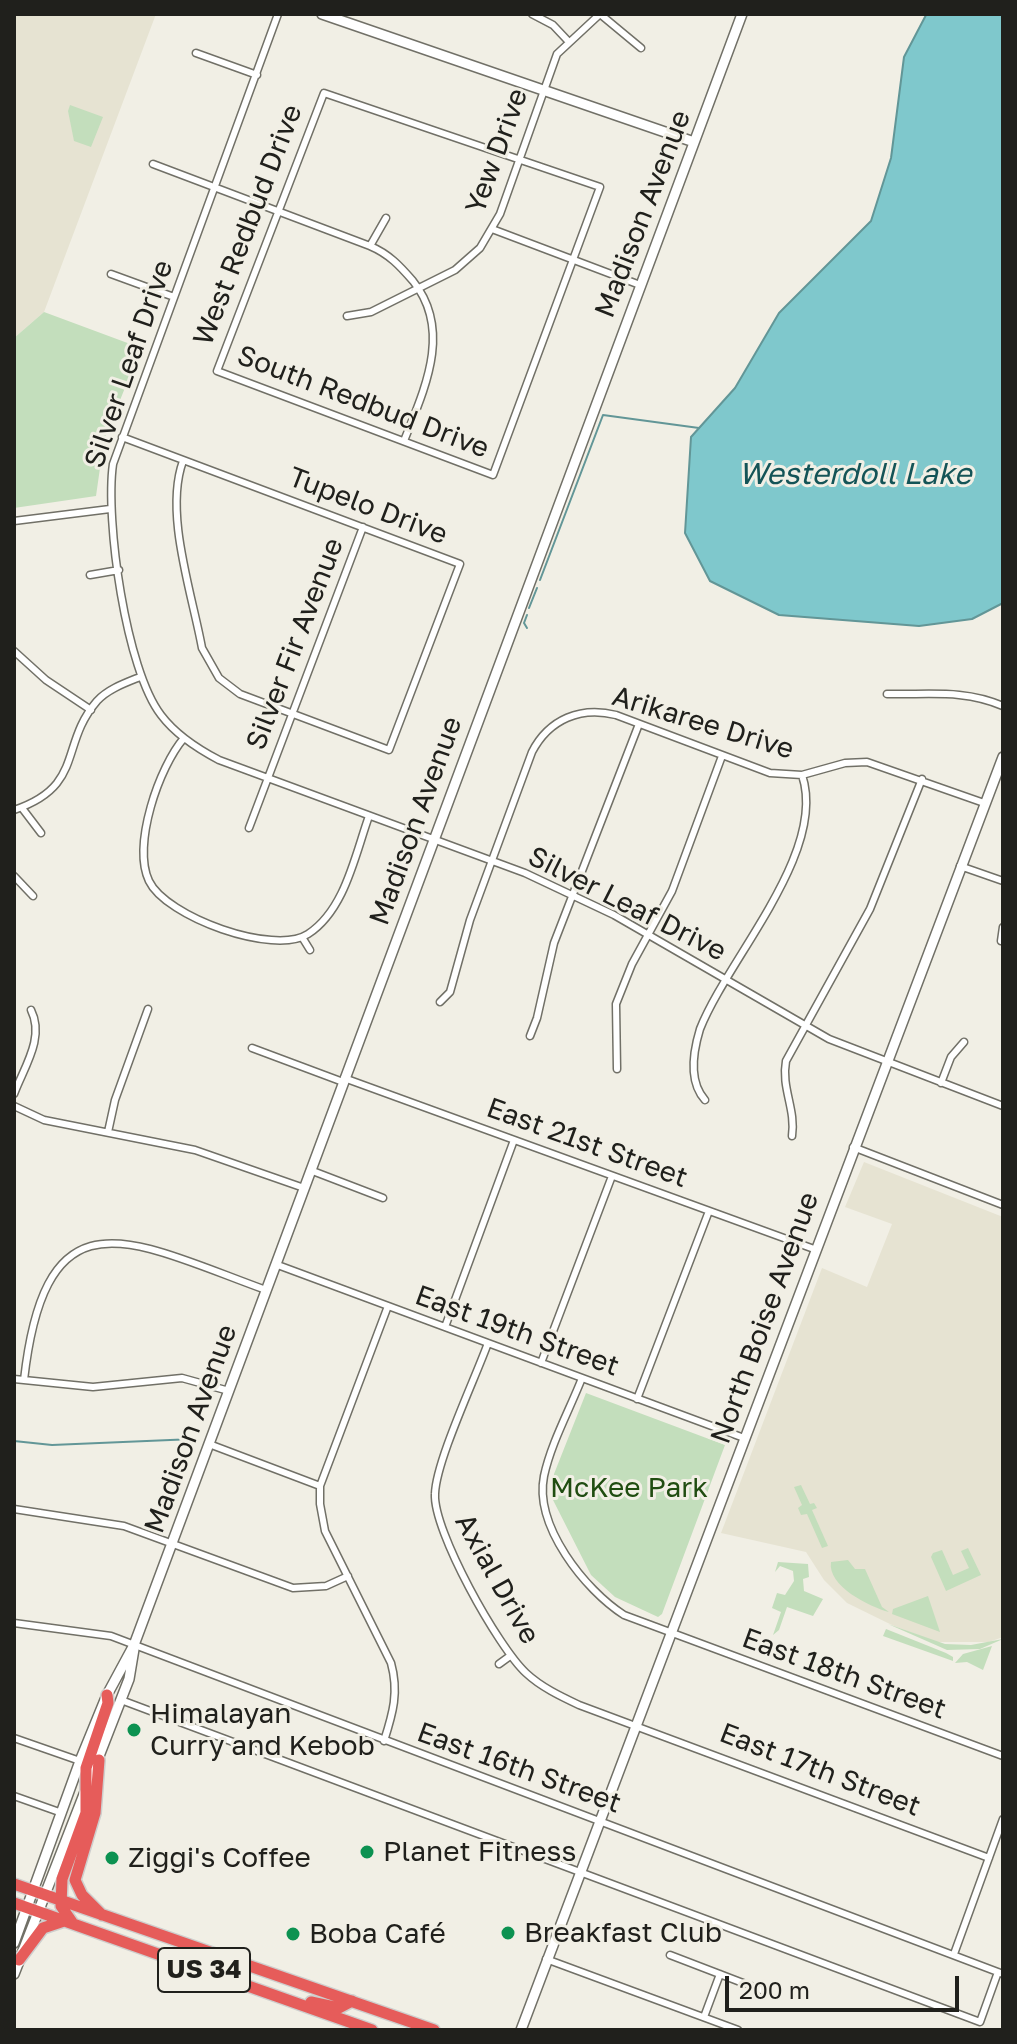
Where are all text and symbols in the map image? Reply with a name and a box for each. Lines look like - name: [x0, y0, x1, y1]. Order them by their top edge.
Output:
- street label: Yew Drive: [459, 84, 535, 218]
- street label: West Redbud Drive: [187, 100, 309, 350]
- street label: Madison Avenue: [588, 106, 698, 322]
- street label: Silver Leaf Drive: [78, 256, 180, 472]
- street label: South Redbud Drive: [232, 338, 494, 466]
- water label: Westerdoll Lake: [739, 456, 971, 492]
- street label: Tupelo Drive: [284, 460, 452, 552]
- street label: Silver Fir Avenue: [239, 533, 351, 755]
- street label: Arikaree Drive: [608, 679, 798, 767]
- street label: Madison Avenue: [363, 712, 469, 930]
- street label: Silver Leaf Drive: [522, 840, 732, 968]
- street label: East 21st Street: [482, 1091, 692, 1195]
- street label: North Boise Avenue: [704, 1188, 826, 1448]
- street label: East 19th Street: [410, 1279, 624, 1383]
- street label: Madison Avenue: [138, 1320, 244, 1538]
- park label: McKee Park: [550, 1471, 708, 1505]
- street label: Axial Drive: [448, 1508, 546, 1650]
- street label: East 18th Street: [737, 1622, 951, 1726]
- place label: Himalayan Curry and Kebob: [150, 1697, 375, 1763]
- street label: East 16th Street: [412, 1716, 626, 1820]
- street label: East 17th Street: [715, 1716, 925, 1824]
- marker: Himalayan Curry and Kebob: [125, 1721, 143, 1739]
- place label: Planet Fitness: [383, 1835, 576, 1869]
- place label: Ziggi's Coffee: [128, 1841, 311, 1875]
- marker: Planet Fitness: [358, 1843, 376, 1861]
- marker: Ziggi's Coffee: [103, 1849, 121, 1867]
- place label: Breakfast Club: [524, 1916, 722, 1950]
- place label: Boba Café: [309, 1917, 446, 1951]
- marker: Breakfast Club: [499, 1924, 517, 1942]
- marker: Boba Café: [284, 1925, 302, 1943]
- road number: US 34: [158, 1948, 250, 1992]
- scale bar: [729, 1960, 963, 2010]
- text: 200 m: [739, 1975, 810, 2004]

